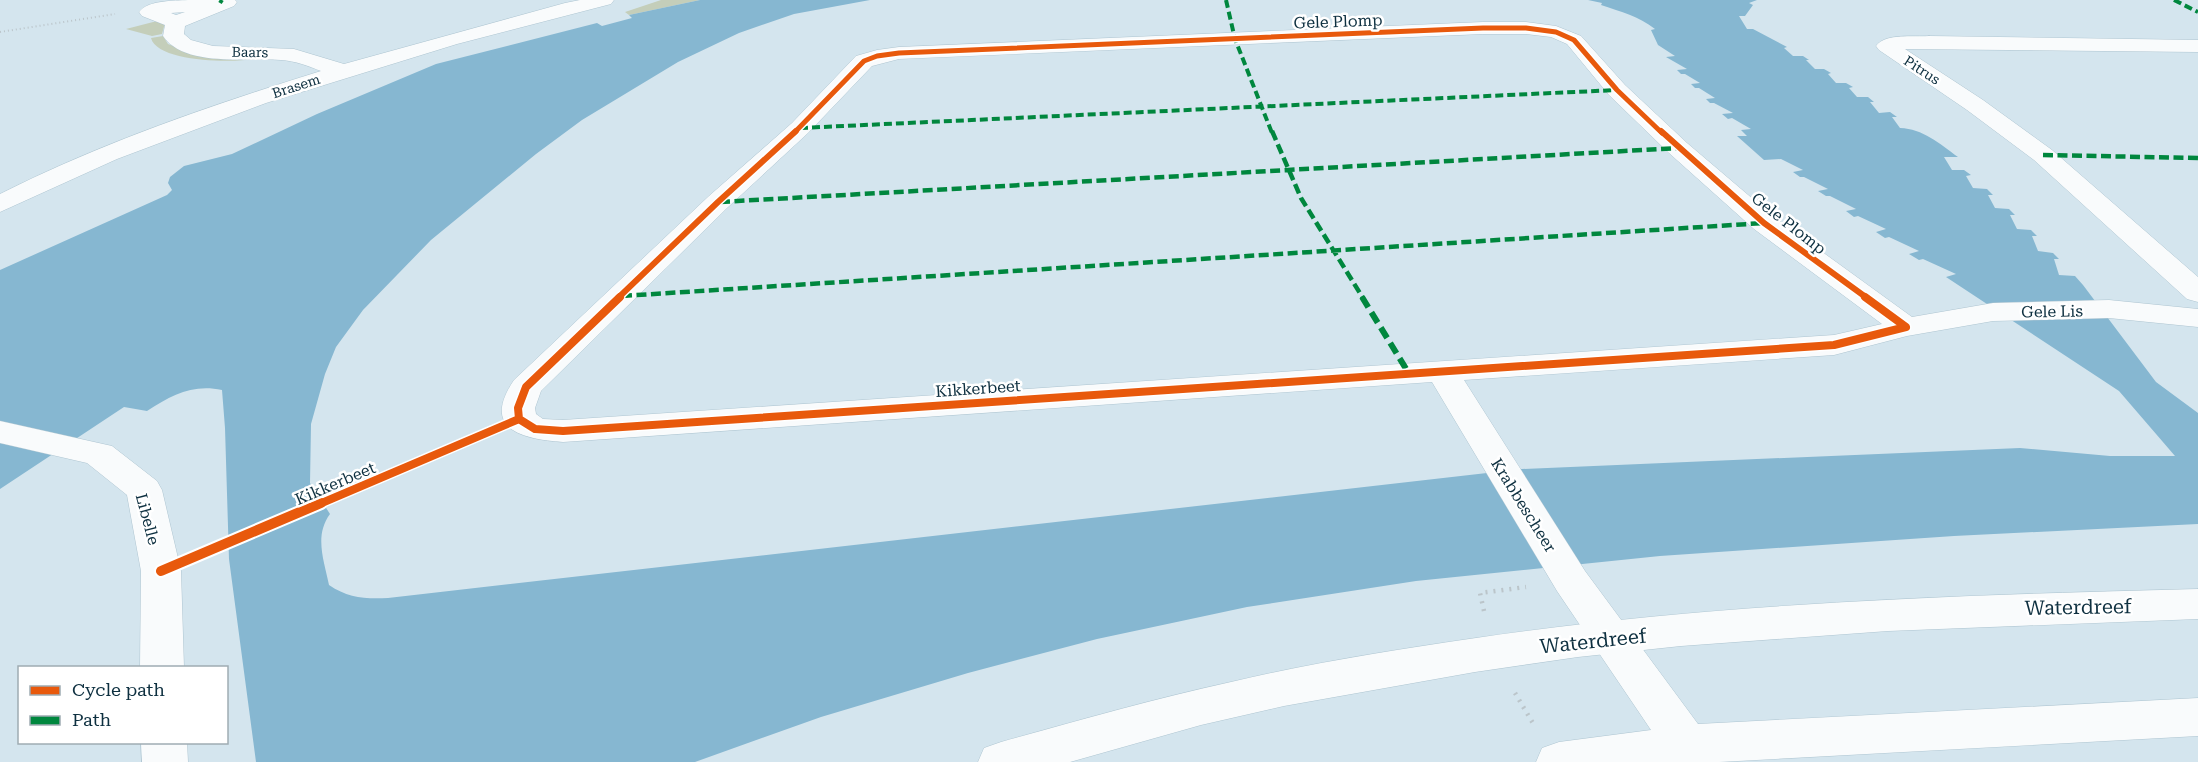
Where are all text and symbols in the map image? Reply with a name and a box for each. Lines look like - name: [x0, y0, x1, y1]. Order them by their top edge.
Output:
- street label: Gele Plomp: [1293, 10, 1383, 33]
- street label: Baars: [231, 44, 269, 60]
- street label: Pitrus: [1901, 52, 1943, 88]
- street label: Brasem: [270, 71, 322, 101]
- street label: Gele Plomp: [1748, 188, 1830, 258]
- street label: Gele Lis: [2021, 301, 2083, 322]
- street label: Kikkerbeet: [935, 376, 1021, 401]
- street label: Krabbescheer: [1487, 455, 1560, 556]
- street label: Kikkerbeet: [292, 458, 378, 509]
- street label: Libelle: [132, 491, 164, 547]
- street label: Waterdreef: [2024, 594, 2133, 620]
- street label: Waterdreef: [1539, 623, 1649, 659]
- legend: [18, 666, 228, 744]
- text: Cycle path: [72, 679, 165, 700]
- text: Path: [72, 709, 111, 730]

